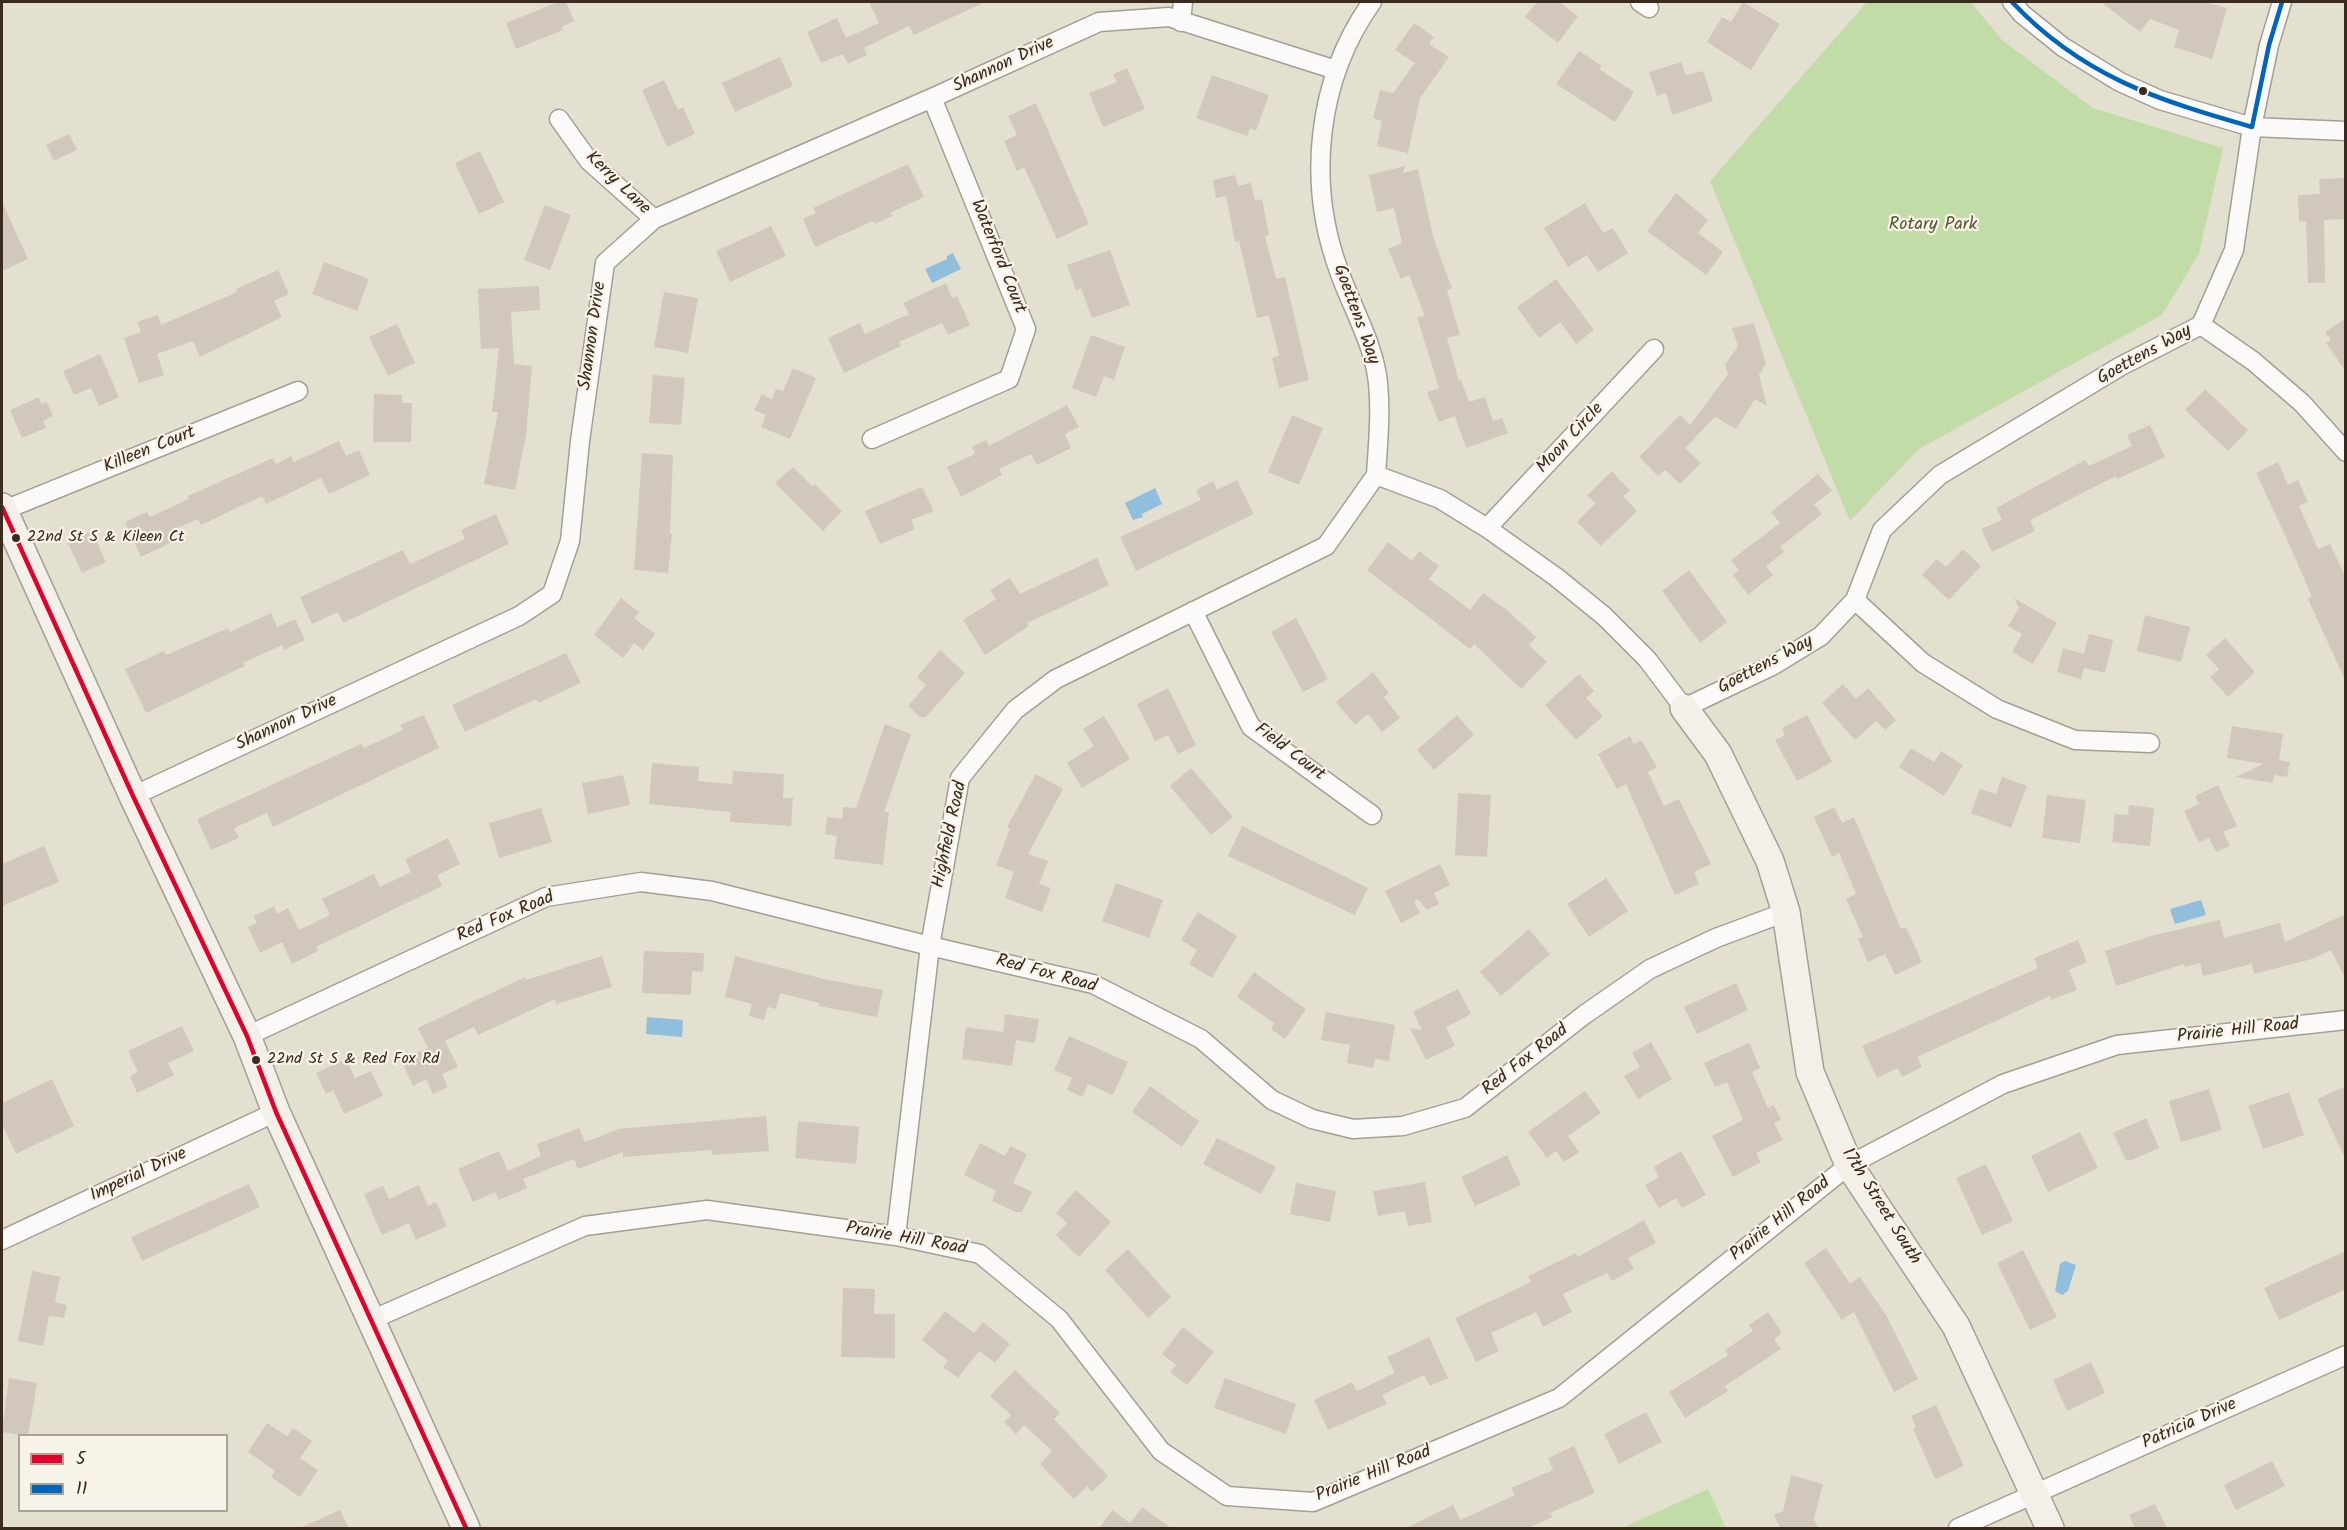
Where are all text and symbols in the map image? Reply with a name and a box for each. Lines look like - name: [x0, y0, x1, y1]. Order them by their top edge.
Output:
- street label: Shannon Drive: [950, 33, 1058, 99]
- unlabelled marker: [2137, 85, 2149, 97]
- street label: Kerry Lane: [580, 148, 654, 220]
- street label: Waterford Court: [964, 197, 1030, 317]
- park label: Rotary Park: [1889, 215, 1977, 237]
- street label: Goettens Way: [1327, 262, 1383, 368]
- street label: Shannon Drive: [576, 280, 612, 392]
- street label: Goettens Way: [2094, 321, 2196, 391]
- street label: Moon Circle: [1533, 399, 1609, 479]
- street label: Killeen Court: [101, 423, 199, 479]
- place label: 22nd St S & Kileen Ct: [27, 528, 185, 548]
- marker: 22nd St S & Kileen Ct: [10, 532, 22, 544]
- street label: Goettens Way: [1715, 632, 1817, 700]
- street label: Shannon Drive: [233, 691, 341, 757]
- street label: Field Court: [1249, 719, 1329, 787]
- street label: Highfield Road: [929, 780, 973, 890]
- street label: Red Fox Road: [454, 888, 558, 948]
- street label: Red Fox Road: [993, 951, 1099, 999]
- street label: Prairie Hill Road: [2176, 1015, 2300, 1049]
- street label: Red Fox Road: [1479, 1021, 1573, 1101]
- place label: 22nd St S & Red Fox Rd: [267, 1050, 439, 1070]
- marker: 22nd St S & Red Fox Rd: [250, 1054, 262, 1066]
- street label: Imperial Drive: [87, 1144, 191, 1208]
- street label: 17th Street South: [1835, 1145, 1925, 1269]
- street label: Prairie Hill Road: [1727, 1173, 1835, 1267]
- street label: Prairie Hill Road: [844, 1219, 968, 1261]
- street label: Patricia Drive: [2140, 1395, 2240, 1455]
- legend: [18, 1434, 228, 1512]
- street label: Prairie Hill Road: [1313, 1442, 1435, 1508]
- text: 5: [76, 1445, 86, 1474]
- text: 11: [76, 1475, 87, 1504]

